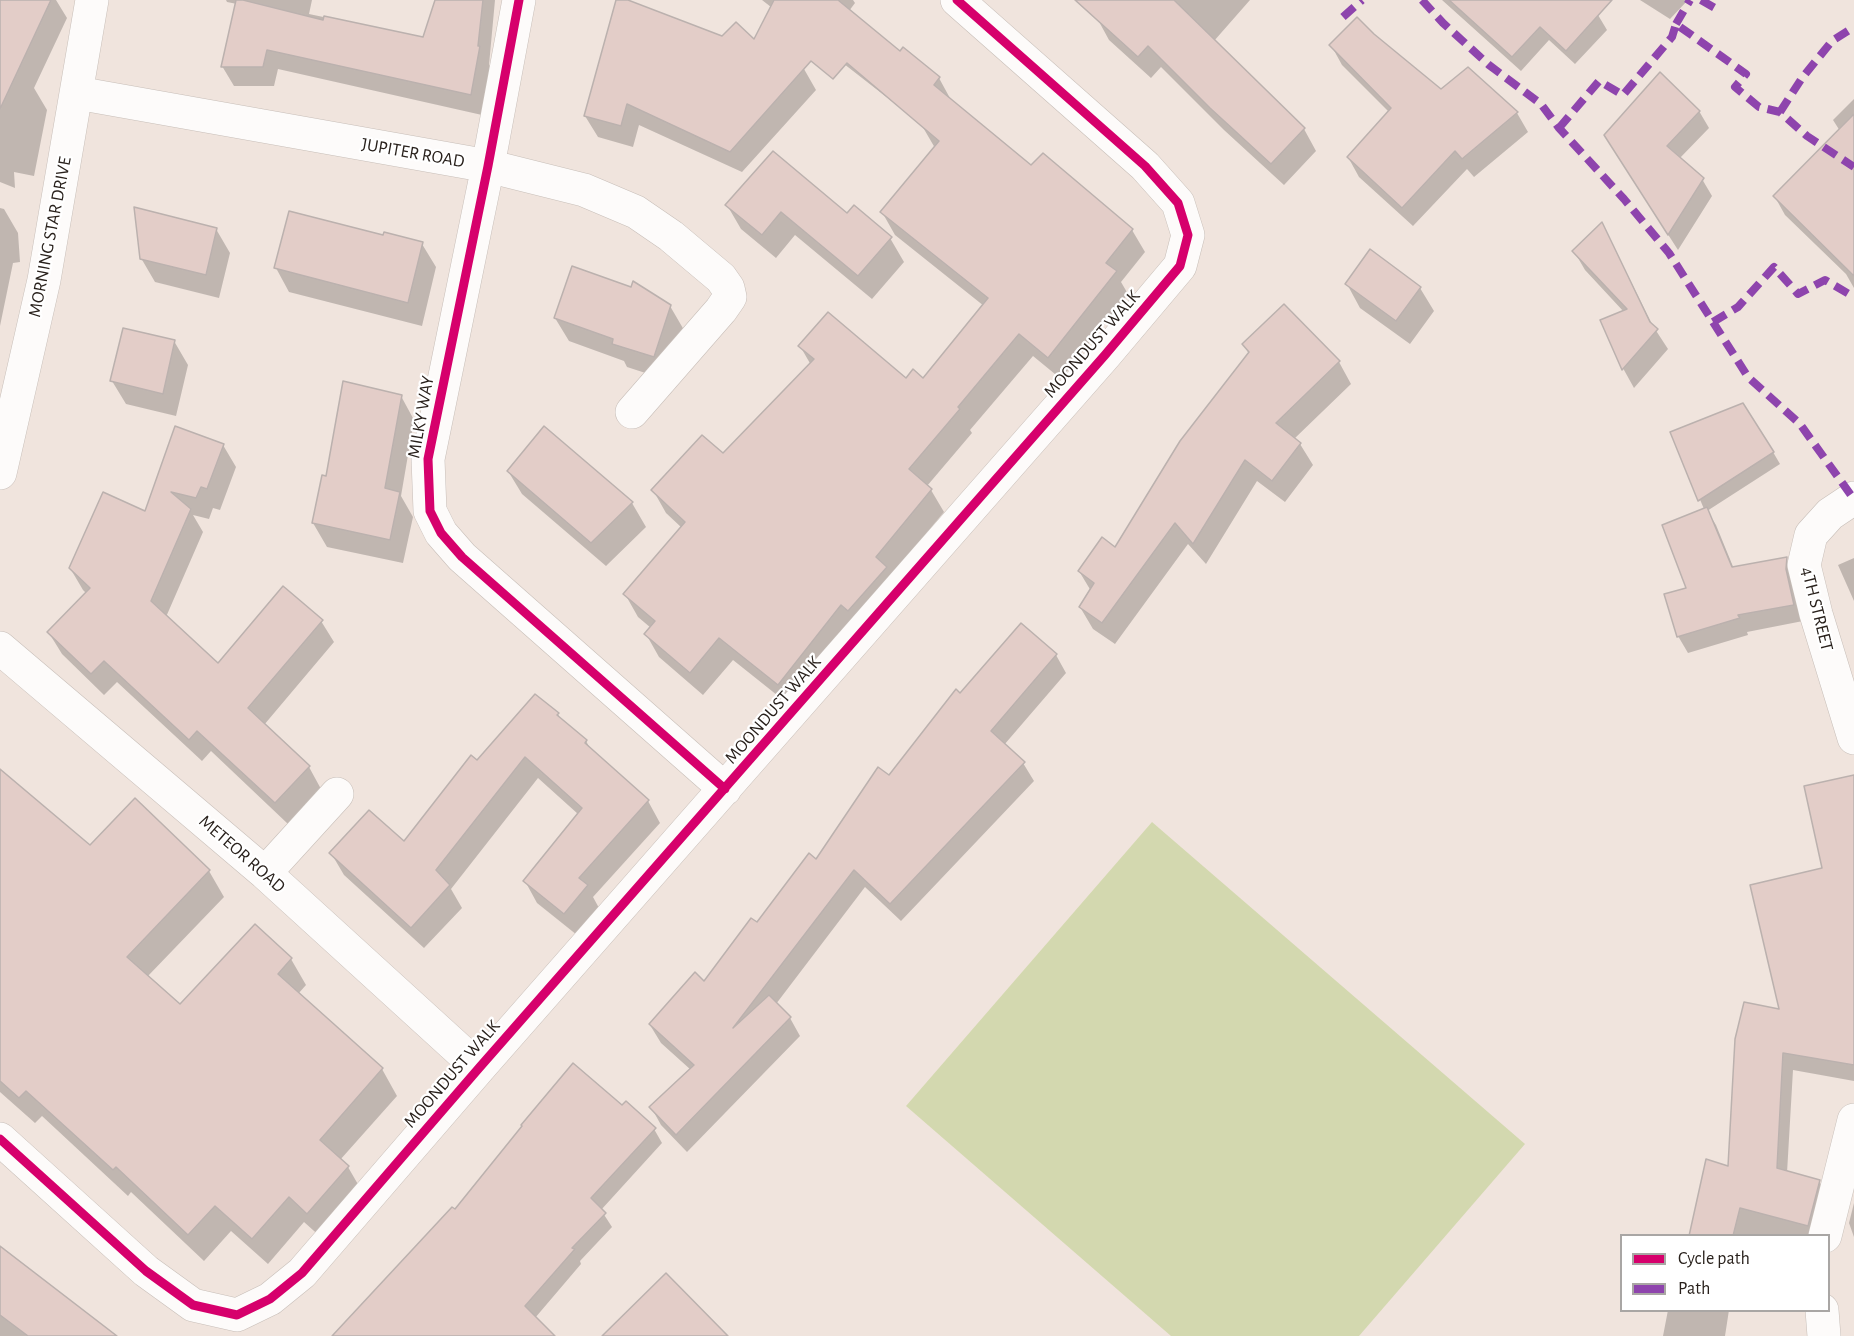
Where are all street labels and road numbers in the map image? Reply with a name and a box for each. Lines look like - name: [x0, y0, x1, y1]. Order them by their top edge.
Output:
- street label: JUPITER ROAD: [360, 133, 466, 173]
- street label: MORNING STAR DRIVE: [24, 155, 76, 319]
- street label: MOONDUST WALK: [1039, 286, 1145, 402]
- street label: MILKY WAY: [403, 374, 439, 460]
- street label: 4TH STREET: [1796, 565, 1838, 653]
- street label: MOONDUST WALK: [720, 652, 826, 768]
- street label: METEOR ROAD: [194, 811, 290, 897]
- street label: MOONDUST WALK: [399, 1016, 505, 1132]

